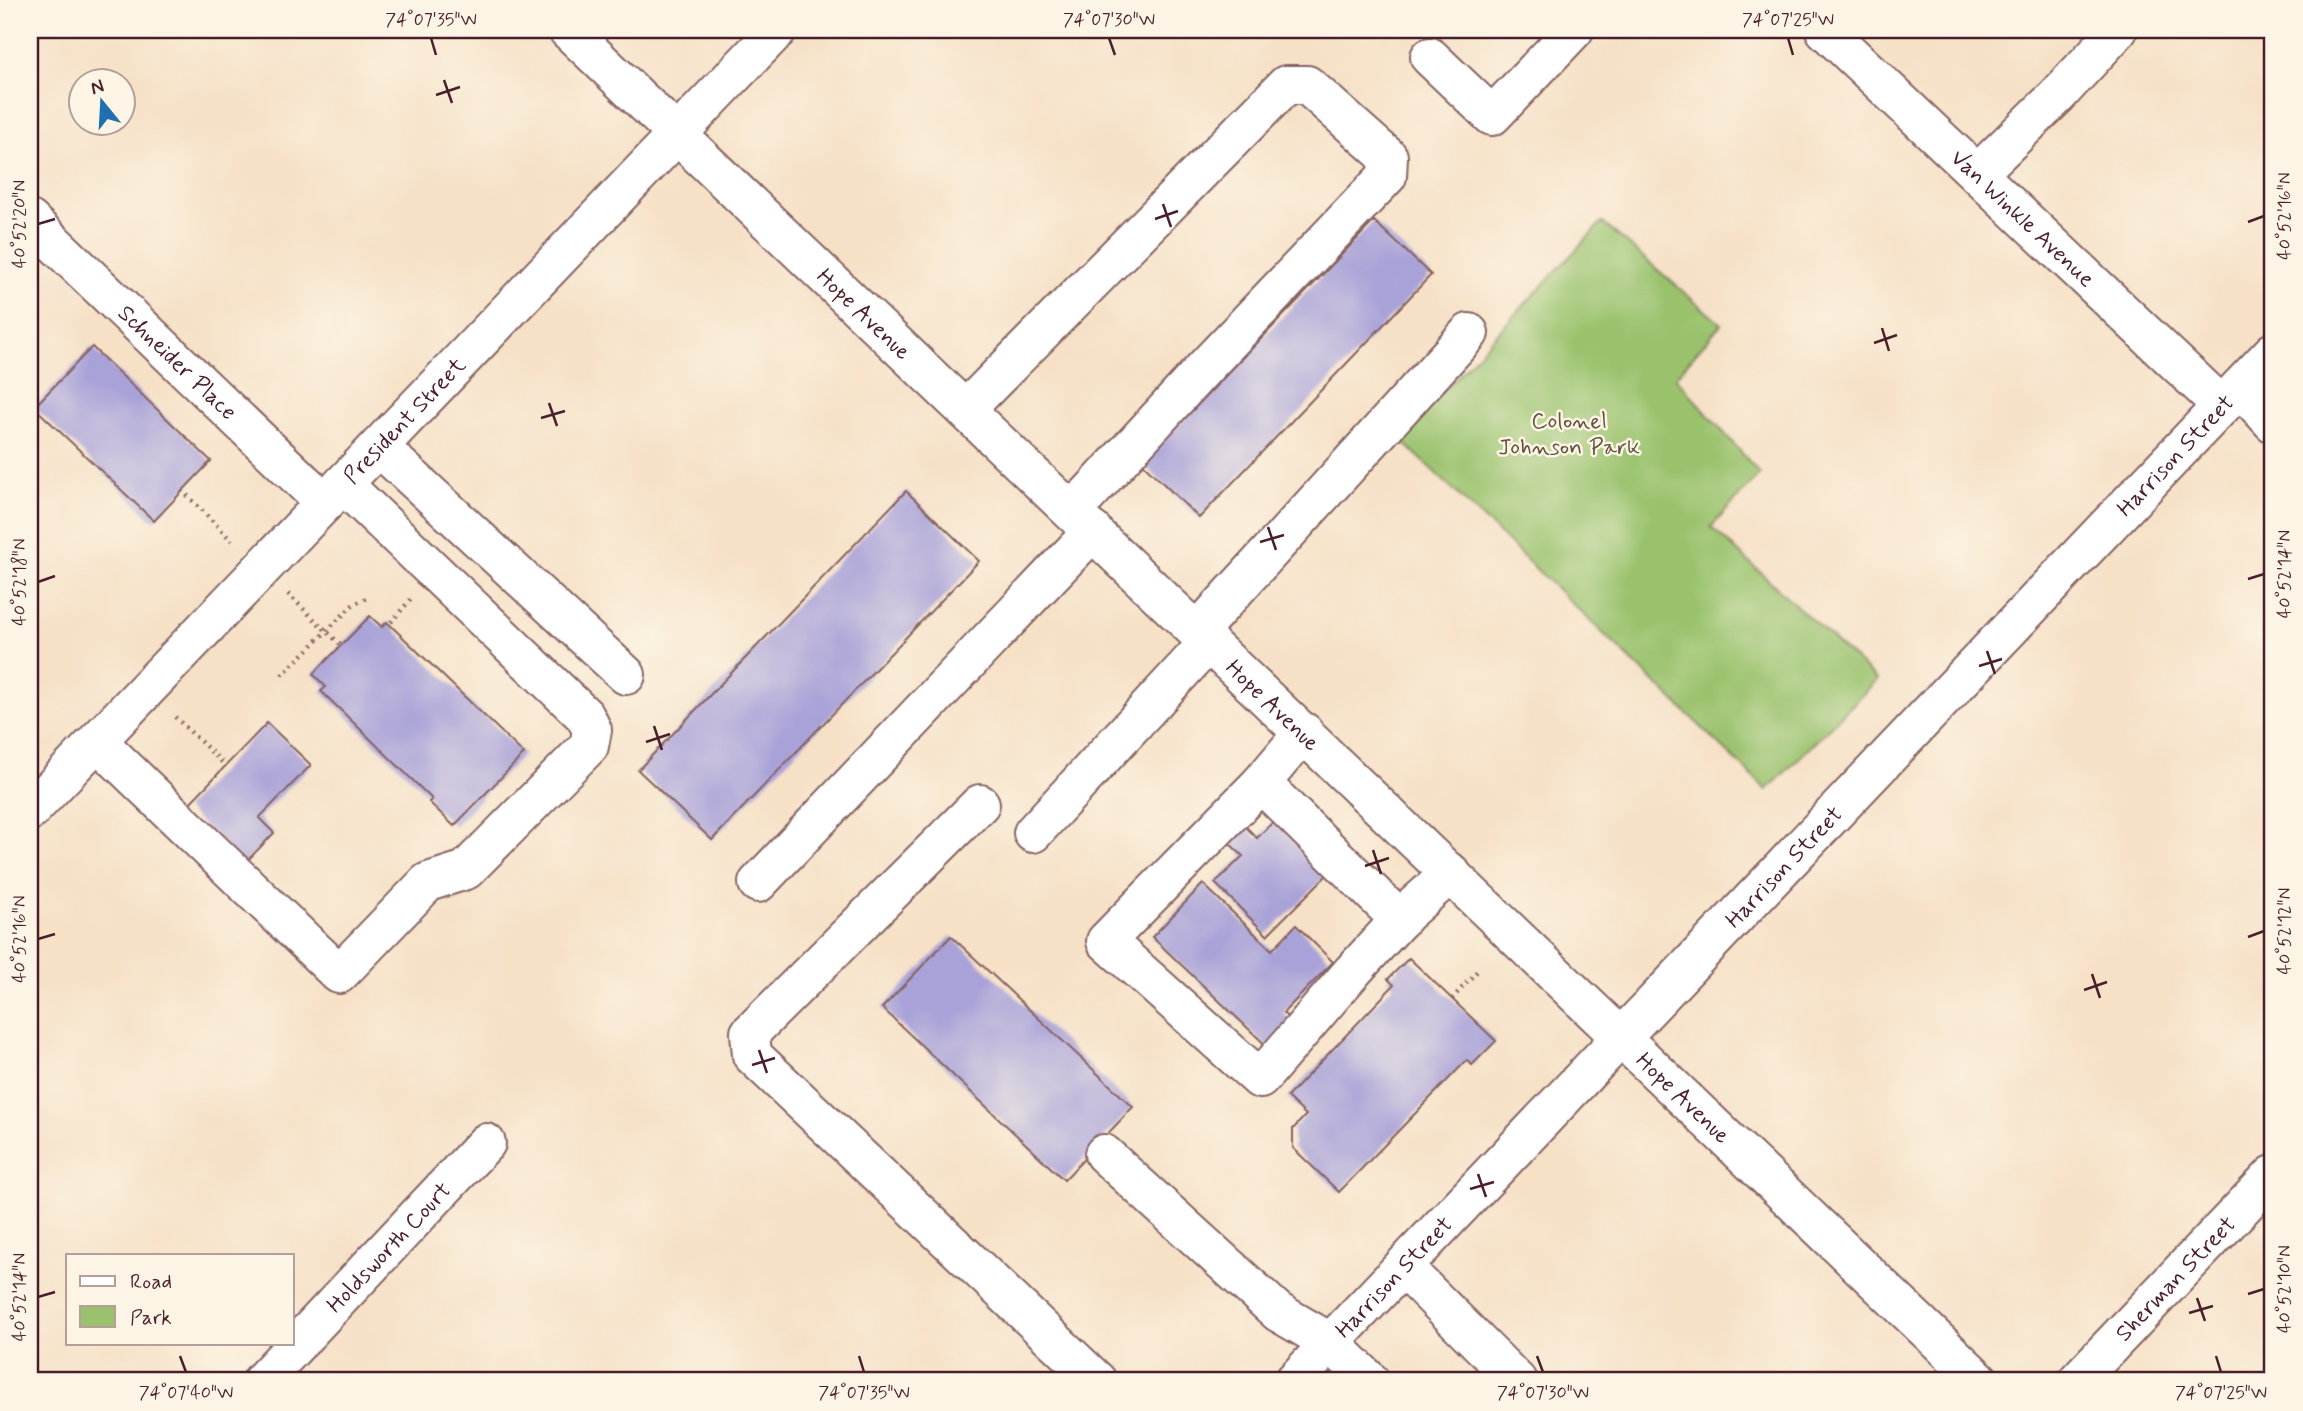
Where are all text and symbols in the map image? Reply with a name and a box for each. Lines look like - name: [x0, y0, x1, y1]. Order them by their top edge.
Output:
- text: 74°07'35"W: [385, 8, 477, 32]
- text: 74°07'30"W: [1063, 8, 1155, 32]
- text: 74°07'25"W: [1742, 8, 1834, 32]
- north arrow: [66, 66, 136, 136]
- text: N: [87, 73, 107, 101]
- street label: Van Winkle Avenue: [1943, 144, 2100, 295]
- text: 40°52'16"N: [2273, 172, 2297, 260]
- text: 40°52'20"N: [8, 180, 32, 268]
- street label: Hope Avenue: [809, 263, 917, 367]
- street label: Schneider Place: [111, 299, 243, 427]
- street label: President Street: [338, 351, 473, 491]
- street label: Harrison Street: [2111, 389, 2242, 524]
- park label: Colonel Johnson Park: [1498, 407, 1640, 463]
- text: 40°52'14"N: [2273, 530, 2297, 618]
- text: 40°52'18"N: [8, 538, 32, 626]
- street label: Hope Avenue: [1218, 654, 1326, 759]
- street label: Harrison Street: [1720, 800, 1850, 935]
- text: 40°52'12"N: [2273, 887, 2297, 975]
- text: 40°52'16"N: [8, 895, 32, 983]
- street label: Hope Avenue: [1629, 1047, 1736, 1151]
- street label: Holdsworth Court: [321, 1176, 459, 1320]
- street label: Harrison Street: [1329, 1210, 1460, 1346]
- street label: Sherman Street: [2109, 1210, 2243, 1349]
- text: 40°52'10"N: [2273, 1245, 2297, 1333]
- text: 40°52'14"N: [8, 1253, 32, 1341]
- legend: [66, 1254, 294, 1344]
- text: Road: [130, 1268, 172, 1296]
- text: Park: [130, 1304, 172, 1332]
- text: 74°07'40"W: [139, 1381, 233, 1405]
- text: 74°07'35"W: [818, 1381, 910, 1405]
- text: 74°07'30"W: [1497, 1381, 1589, 1405]
- text: 74°07'25"W: [2175, 1381, 2267, 1405]

